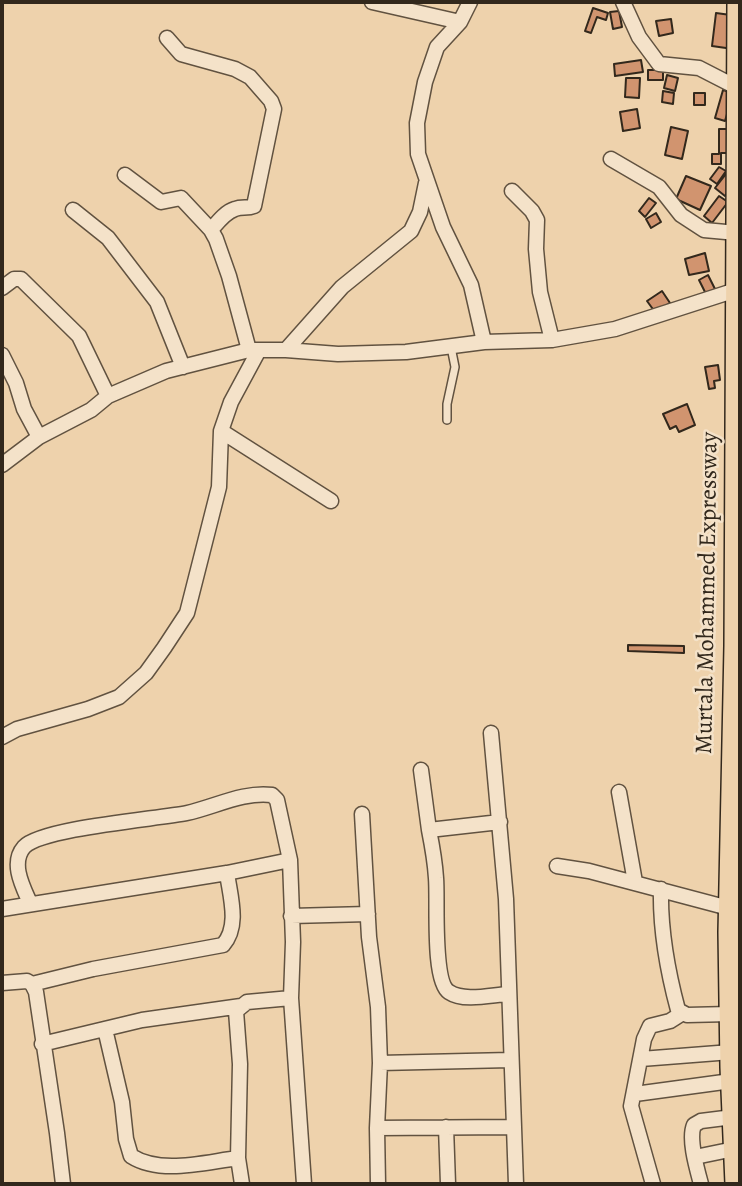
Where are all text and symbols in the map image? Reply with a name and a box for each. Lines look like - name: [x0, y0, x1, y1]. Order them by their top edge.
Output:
- street label: Murtala Mohammed Expressway: [691, 432, 725, 754]

